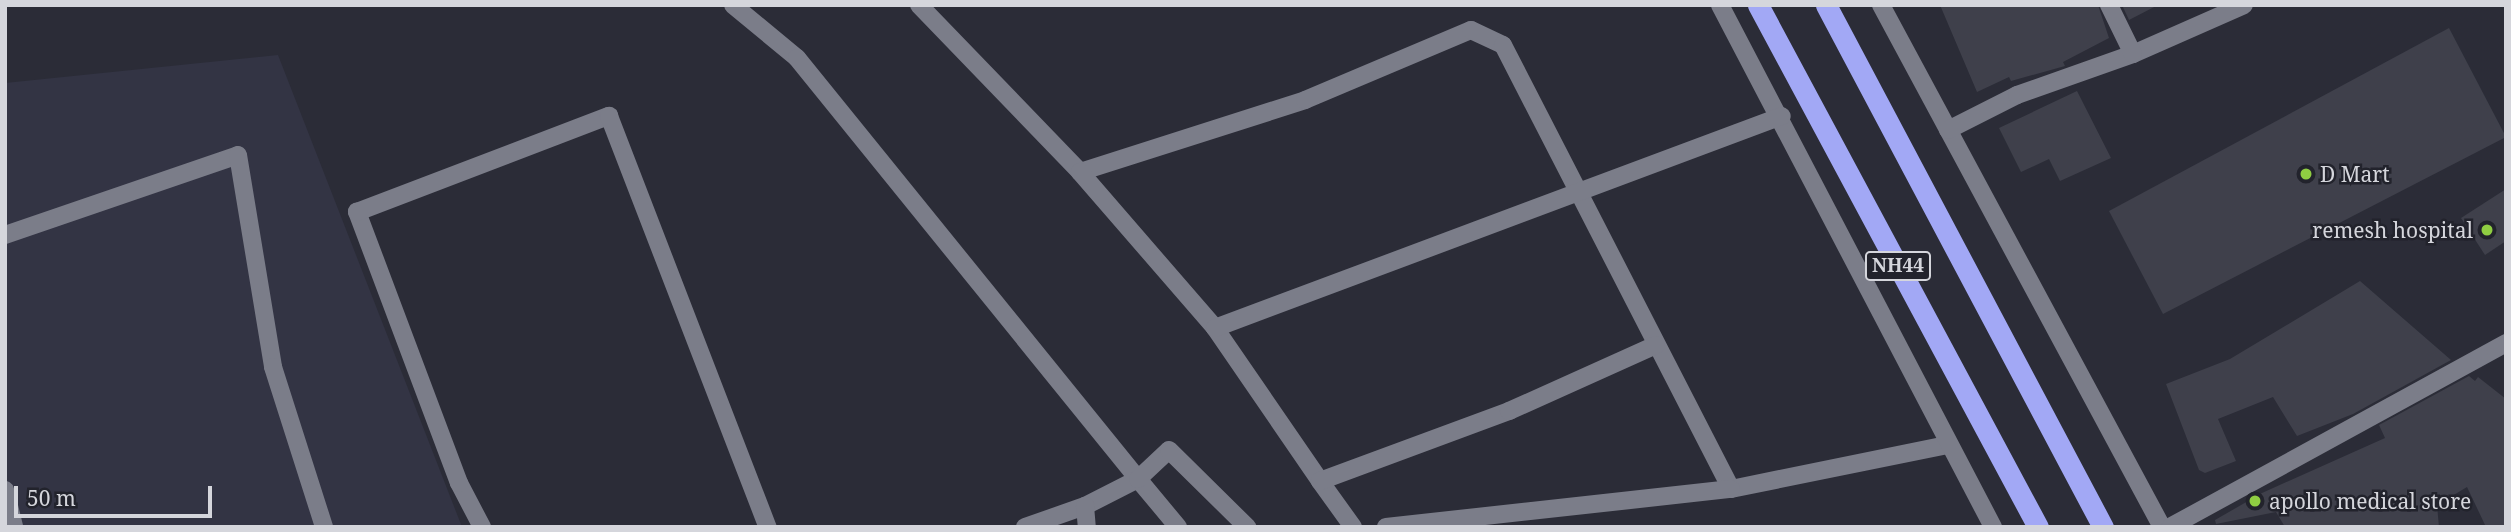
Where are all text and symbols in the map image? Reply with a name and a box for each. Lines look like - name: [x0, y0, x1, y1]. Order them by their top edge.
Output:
- place label: D Mart: [2320, 161, 2390, 187]
- marker: D Mart: [2298, 166, 2314, 182]
- place label: remesh hospital: [2312, 217, 2473, 243]
- marker: remesh hospital: [2479, 222, 2495, 238]
- road number: NH44: [1865, 250, 1931, 282]
- scale bar: [18, 472, 215, 516]
- text: 50 m: [27, 484, 76, 512]
- place label: apollo medical store: [2269, 488, 2471, 514]
- marker: apollo medical store: [2247, 493, 2263, 509]

